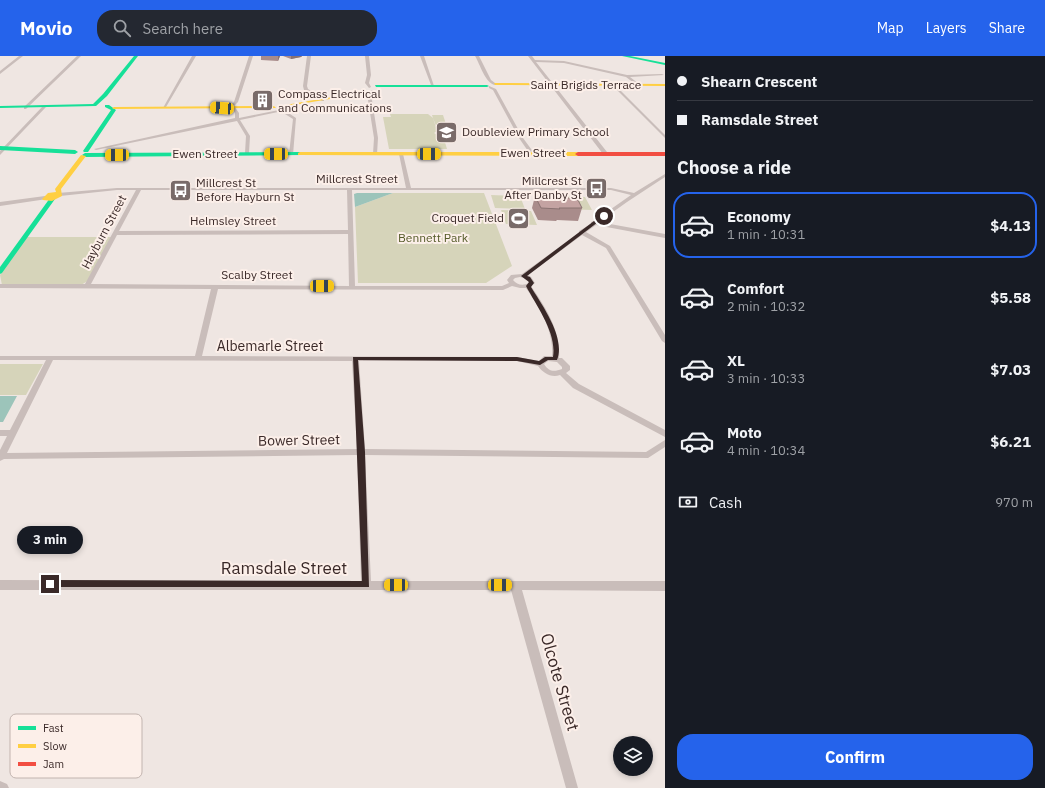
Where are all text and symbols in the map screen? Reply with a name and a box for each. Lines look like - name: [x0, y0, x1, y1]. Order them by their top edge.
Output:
- search box: [97, 10, 377, 46]
- text: Movio: [20, 16, 73, 40]
- icon: search: [111, 17, 133, 39]
- text: Search here: [143, 19, 223, 38]
- text: Map: [877, 19, 904, 37]
- text: Layers: [926, 19, 967, 37]
- text: Share: [989, 19, 1025, 37]
- text: Shearn Crescent: [701, 72, 817, 91]
- street label: Saint Brigids Terrace: [531, 77, 642, 92]
- place label: Compass Electrical and Communications: [278, 86, 392, 115]
- building icon: Compass Electrical and Communications: [250, 88, 276, 114]
- car: [210, 101, 234, 115]
- text: Ramsdale Street: [701, 110, 818, 129]
- school or university icon: Doubleview Primary School: [434, 119, 460, 145]
- place label: Doubleview Primary School: [462, 124, 609, 139]
- street label: Ewen Street: [500, 145, 566, 160]
- street label: Ewen Street: [172, 146, 238, 161]
- car: [264, 148, 288, 160]
- car: [417, 148, 441, 160]
- car: [105, 149, 129, 161]
- text: Choose a ride: [677, 156, 791, 179]
- street label: Millcrest Street: [316, 171, 398, 186]
- place label: Millcrest St After Danby St: [504, 173, 582, 202]
- place label: Millcrest St Before Hayburn St: [196, 175, 295, 204]
- bus stop icon: Millcrest St After Danby St: [584, 175, 610, 201]
- bus stop icon: Millcrest St Before Hayburn St: [167, 177, 193, 203]
- street label: Hayburn Street: [78, 192, 129, 271]
- sports icon: Croquet Field: [506, 205, 532, 231]
- route start: [595, 207, 613, 225]
- icon: car: [679, 207, 715, 243]
- text: Economy: [727, 207, 791, 226]
- place label: Croquet Field: [432, 210, 504, 225]
- street label: Helmsley Street: [190, 213, 276, 228]
- text: $4.13: [990, 216, 1031, 235]
- text: 1 min · 10:31: [727, 226, 805, 243]
- park label: Bennett Park: [398, 230, 469, 245]
- street label: Scalby Street: [221, 267, 293, 282]
- icon: car: [679, 279, 715, 315]
- text: Comfort: [727, 279, 784, 298]
- car: [310, 280, 334, 292]
- text: $5.58: [990, 288, 1031, 307]
- text: 2 min · 10:32: [727, 298, 805, 315]
- street label: Albemarle Street: [217, 337, 323, 355]
- icon: car: [679, 351, 715, 387]
- text: XL: [727, 351, 745, 370]
- text: $7.03: [990, 360, 1031, 379]
- text: 3 min · 10:33: [727, 370, 805, 387]
- icon: car: [679, 423, 715, 459]
- text: Moto: [727, 423, 762, 442]
- street label: Bower Street: [258, 430, 340, 450]
- text: $6.21: [990, 432, 1031, 451]
- text: 4 min · 10:34: [727, 442, 805, 459]
- icon: cash: [677, 491, 699, 513]
- text: Cash: [709, 493, 742, 512]
- text: 970 m: [995, 494, 1033, 511]
- callout: 3 min: [17, 526, 83, 554]
- text: 3 min: [33, 531, 67, 548]
- street label: Ramsdale Street: [221, 557, 347, 579]
- route end: [41, 575, 59, 593]
- car: [384, 579, 408, 591]
- car: [488, 579, 512, 591]
- street label: Olcote Street: [536, 631, 584, 733]
- legend: [10, 714, 142, 778]
- text: Fast: [43, 721, 64, 735]
- button: Confirm: [677, 734, 1033, 780]
- map controls: [613, 736, 653, 776]
- button: layers: [613, 736, 653, 776]
- text: Slow: [43, 739, 67, 753]
- text: Jam: [43, 757, 64, 771]

